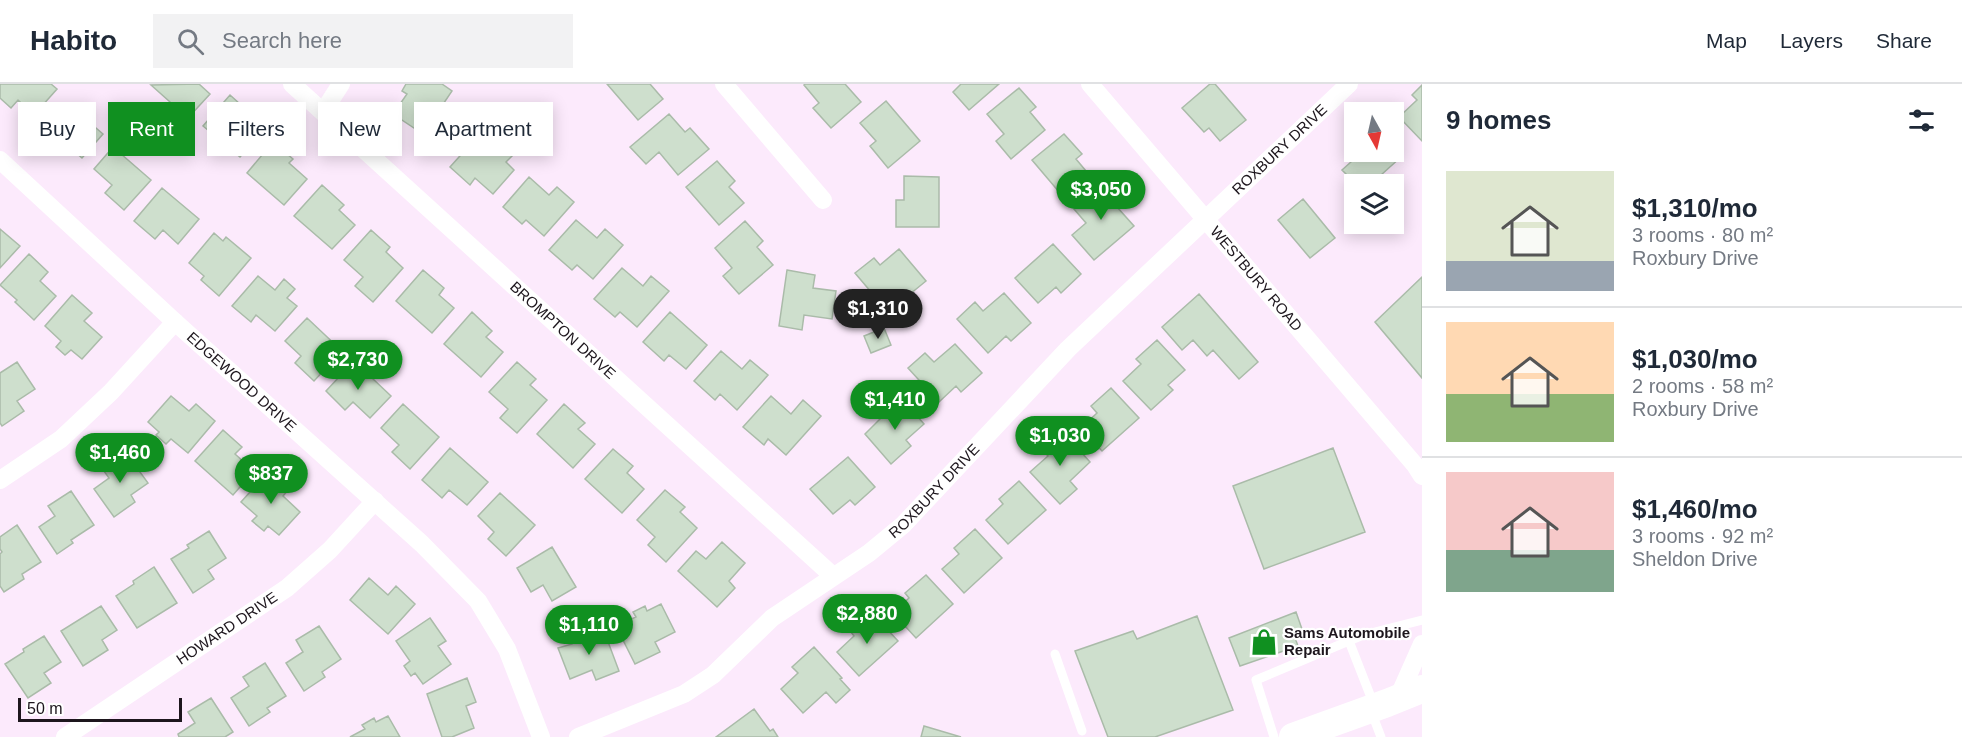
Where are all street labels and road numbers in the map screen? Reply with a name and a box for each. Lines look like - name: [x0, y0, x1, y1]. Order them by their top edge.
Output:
- street label: ROXBURY DRIVE: [1228, 100, 1330, 198]
- street label: WESTBURY ROAD: [1207, 223, 1306, 334]
- street label: BROMPTON DRIVE: [507, 278, 619, 382]
- street label: EDGEWOOD DRIVE: [184, 328, 300, 435]
- street label: ROXBURY DRIVE: [885, 440, 983, 541]
- street label: HOWARD DRIVE: [173, 588, 280, 668]

